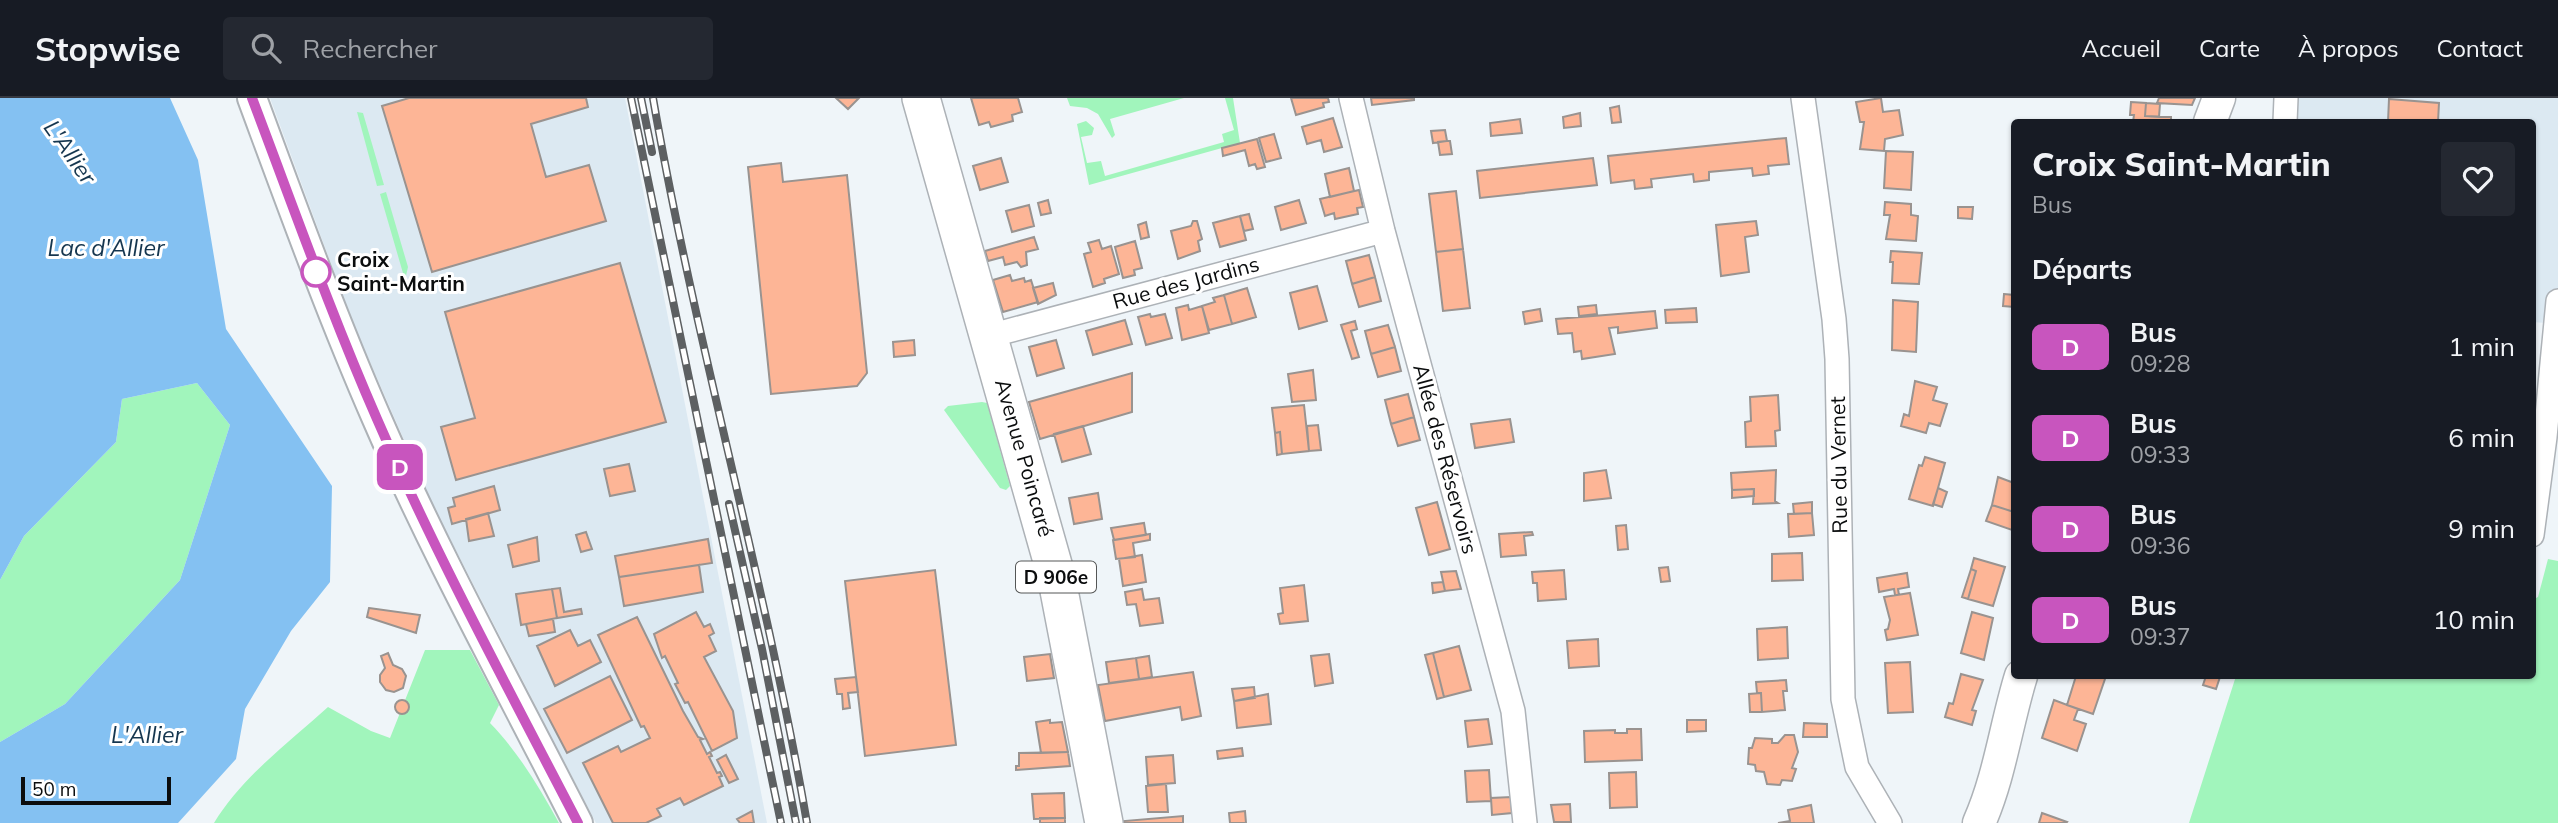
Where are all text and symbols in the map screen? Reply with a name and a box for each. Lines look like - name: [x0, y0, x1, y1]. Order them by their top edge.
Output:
- search box: [223, 17, 713, 80]
- text: Stopwise: [35, 28, 181, 69]
- icon: search: [247, 29, 285, 67]
- text: Rechercher: [303, 32, 438, 65]
- text: Accueil: [2082, 33, 2161, 63]
- text: Carte: [2199, 33, 2260, 63]
- text: À propos: [2298, 33, 2399, 63]
- text: Contact: [2437, 33, 2523, 63]
- water label: L'Allier: [38, 114, 104, 191]
- button: heart: [2441, 142, 2515, 216]
- text: Croix Saint-Martin: [2032, 143, 2331, 184]
- text: Bus: [2032, 190, 2072, 219]
- water label: Lac d'Allier: [48, 233, 166, 262]
- place label: Croix Saint-Martin: [337, 246, 465, 296]
- street label: Rue des Jardins: [1110, 250, 1262, 314]
- text: Départs: [2032, 253, 2132, 286]
- marker: Croix Saint-Martin: [301, 257, 331, 287]
- text: Bus: [2130, 316, 2176, 349]
- text: 1 min: [2448, 330, 2515, 363]
- text: D: [2061, 332, 2080, 362]
- text: 09:28: [2130, 349, 2190, 378]
- street label: Allée des Réservoirs: [1408, 361, 1484, 556]
- street label: Avenue Poincaré: [990, 376, 1060, 540]
- street label: Rue du Vernet: [1824, 396, 1852, 534]
- text: Bus: [2130, 407, 2176, 440]
- text: 6 min: [2448, 421, 2515, 454]
- text: D: [2061, 423, 2080, 453]
- text: 09:33: [2130, 440, 2190, 469]
- line badge: D: [377, 444, 423, 490]
- text: D: [391, 452, 409, 482]
- text: Bus: [2130, 498, 2176, 531]
- text: 9 min: [2448, 512, 2515, 545]
- text: D: [2061, 514, 2080, 544]
- text: 09:36: [2130, 531, 2190, 560]
- road number: D 906e: [1016, 562, 1096, 592]
- text: Bus: [2130, 589, 2176, 622]
- text: 10 min: [2433, 603, 2515, 636]
- text: D: [2061, 605, 2080, 635]
- text: 09:37: [2130, 622, 2190, 651]
- water label: L'Allier: [111, 720, 185, 749]
- scale bar: [21, 774, 172, 806]
- text: 50 m: [32, 777, 76, 801]

